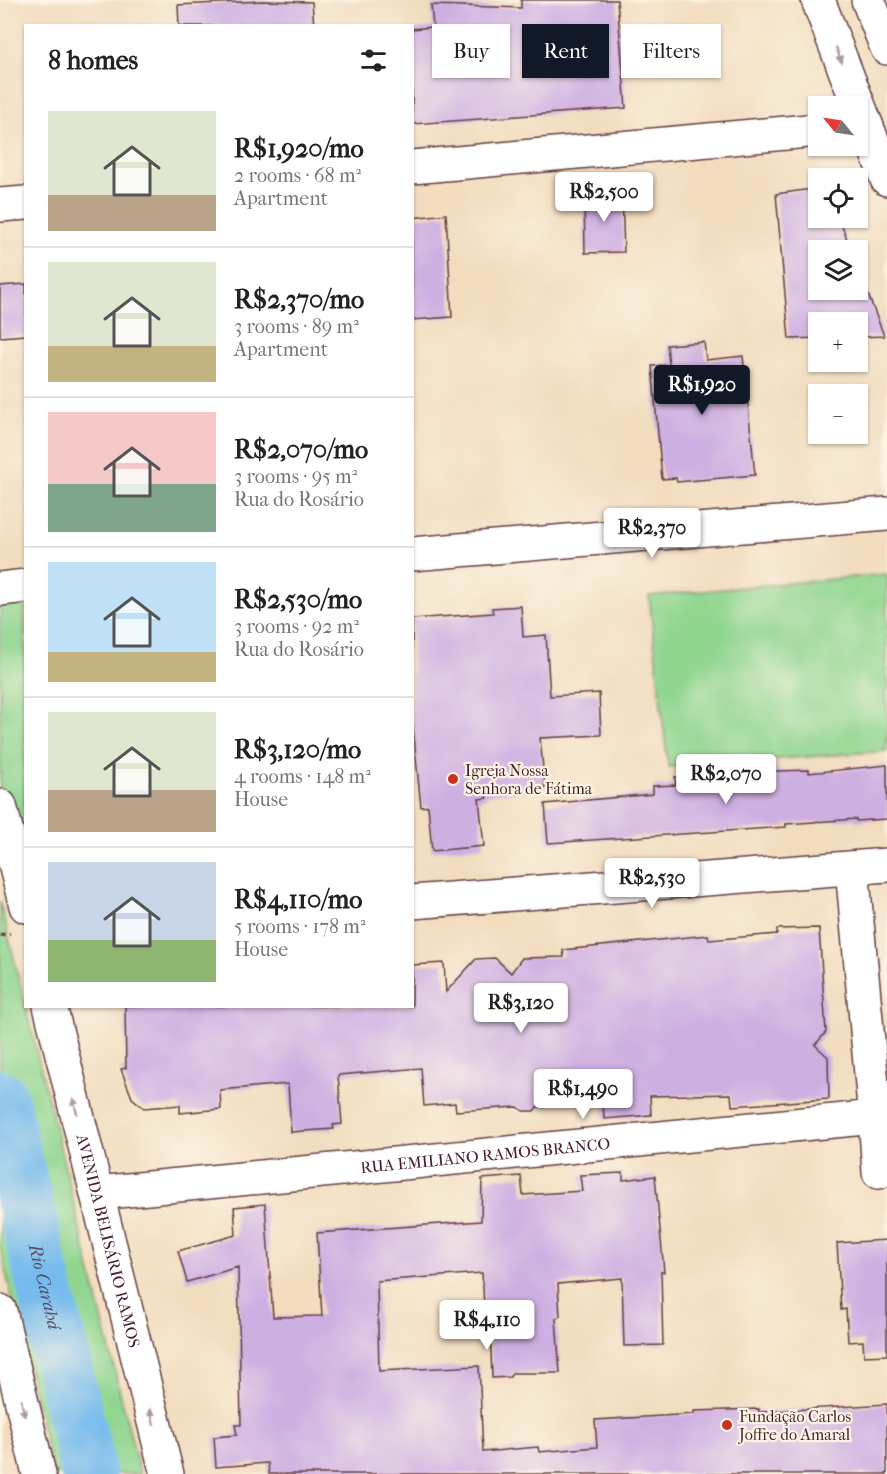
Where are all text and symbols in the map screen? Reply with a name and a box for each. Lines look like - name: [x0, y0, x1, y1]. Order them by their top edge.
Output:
- chip: Buy: [432, 24, 510, 78]
- chip: Rent: [522, 24, 609, 78]
- chip: Filters: [621, 24, 721, 78]
- icon: filters: [357, 44, 390, 77]
- text: 8 homes: [48, 45, 138, 76]
- one-way arrow: [835, 46, 845, 64]
- north arrow: [808, 96, 868, 156]
- map controls: [808, 96, 868, 444]
- text: R$1,920/mo: [234, 133, 364, 164]
- icon: home: [96, 135, 168, 207]
- text: 2 rooms · 68 m²: [234, 164, 361, 187]
- button: locate: [808, 168, 868, 228]
- pin: R$2,500: [549, 172, 659, 223]
- text: R$2,500: [569, 180, 639, 203]
- text: Apartment: [234, 187, 328, 210]
- button: layers: [808, 240, 868, 300]
- text: R$2,370/mo: [234, 284, 364, 315]
- icon: home: [96, 286, 168, 358]
- button: +: [808, 312, 868, 372]
- text: 3 rooms · 89 m²: [234, 315, 359, 338]
- text: Apartment: [234, 338, 328, 361]
- pin: R$1,920: [647, 365, 757, 416]
- text: R$1,920: [668, 373, 736, 396]
- button: −: [808, 384, 868, 444]
- text: R$2,070/mo: [234, 434, 368, 465]
- icon: home: [96, 436, 168, 508]
- text: 3 rooms · 95 m²: [234, 465, 357, 488]
- text: Rua do Rosário: [234, 488, 364, 511]
- pin: R$2,370: [597, 508, 707, 559]
- text: R$2,370: [618, 516, 686, 539]
- text: R$2,530/mo: [234, 584, 362, 615]
- icon: home: [96, 586, 168, 658]
- text: 3 rooms · 92 m²: [234, 615, 359, 638]
- text: Rua do Rosário: [234, 638, 364, 661]
- text: R$3,120/mo: [234, 734, 361, 765]
- icon: home: [96, 736, 168, 808]
- pin: R$2,070: [671, 754, 781, 805]
- place label: Igreja Nossa Senhora de Fátima: [465, 761, 593, 798]
- text: R$2,070: [690, 762, 762, 785]
- text: 4 rooms · 148 m²: [234, 765, 371, 788]
- marker: Igreja Nossa Senhora de Fátima: [446, 772, 460, 786]
- text: House: [234, 788, 288, 811]
- pin: R$2,530: [597, 858, 707, 909]
- text: R$2,530: [619, 866, 685, 889]
- text: R$4,110/mo: [234, 884, 362, 915]
- icon: home: [96, 886, 168, 958]
- text: 5 rooms · 178 m²: [234, 915, 366, 938]
- text: House: [234, 938, 288, 961]
- pin: R$3,120: [466, 983, 576, 1034]
- text: R$3,120: [488, 991, 554, 1014]
- pin: R$1,490: [528, 1069, 638, 1120]
- text: R$1,490: [548, 1077, 618, 1100]
- one-way arrow: [70, 1096, 80, 1115]
- street label: AVENIDA BELISÁRIO RAMOS: [73, 1131, 145, 1349]
- street label: RUA EMILIANO RAMOS BRANCO: [359, 1133, 611, 1177]
- water label: Rio Carahá: [24, 1241, 65, 1333]
- pin: R$4,110: [432, 1300, 542, 1351]
- text: R$4,110: [453, 1308, 521, 1331]
- one-way arrow: [19, 1399, 29, 1418]
- place label: Fundação Carlos Joffre do Amaral: [737, 1407, 851, 1444]
- one-way arrow: [147, 1408, 157, 1426]
- marker: Fundação Carlos Joffre do Amaral: [720, 1418, 734, 1432]

